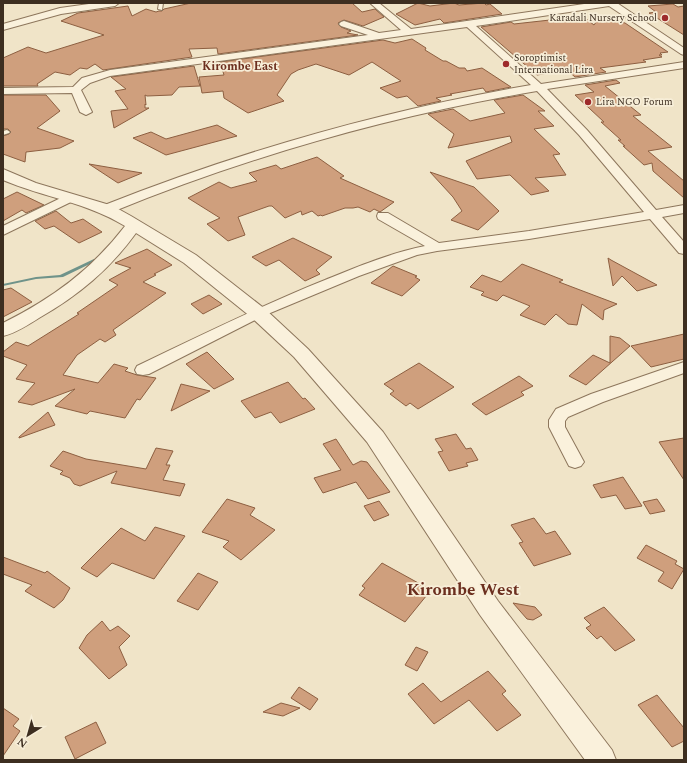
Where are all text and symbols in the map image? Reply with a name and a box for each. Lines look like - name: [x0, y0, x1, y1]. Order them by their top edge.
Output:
- place label: Karadali Nursery School: [549, 10, 657, 26]
- marker: Karadali Nursery School: [660, 13, 670, 23]
- place label: Soroptimist International Lira: [514, 50, 593, 78]
- district label: Kirombe East: [202, 57, 278, 76]
- marker: Soroptimist International Lira: [501, 59, 511, 69]
- place label: Lira NGO Forum: [596, 94, 673, 110]
- marker: Lira NGO Forum: [583, 97, 593, 107]
- district label: Kirombe West: [407, 577, 520, 603]
- north arrow: [8, 715, 48, 755]
- text: N: [14, 733, 31, 752]

